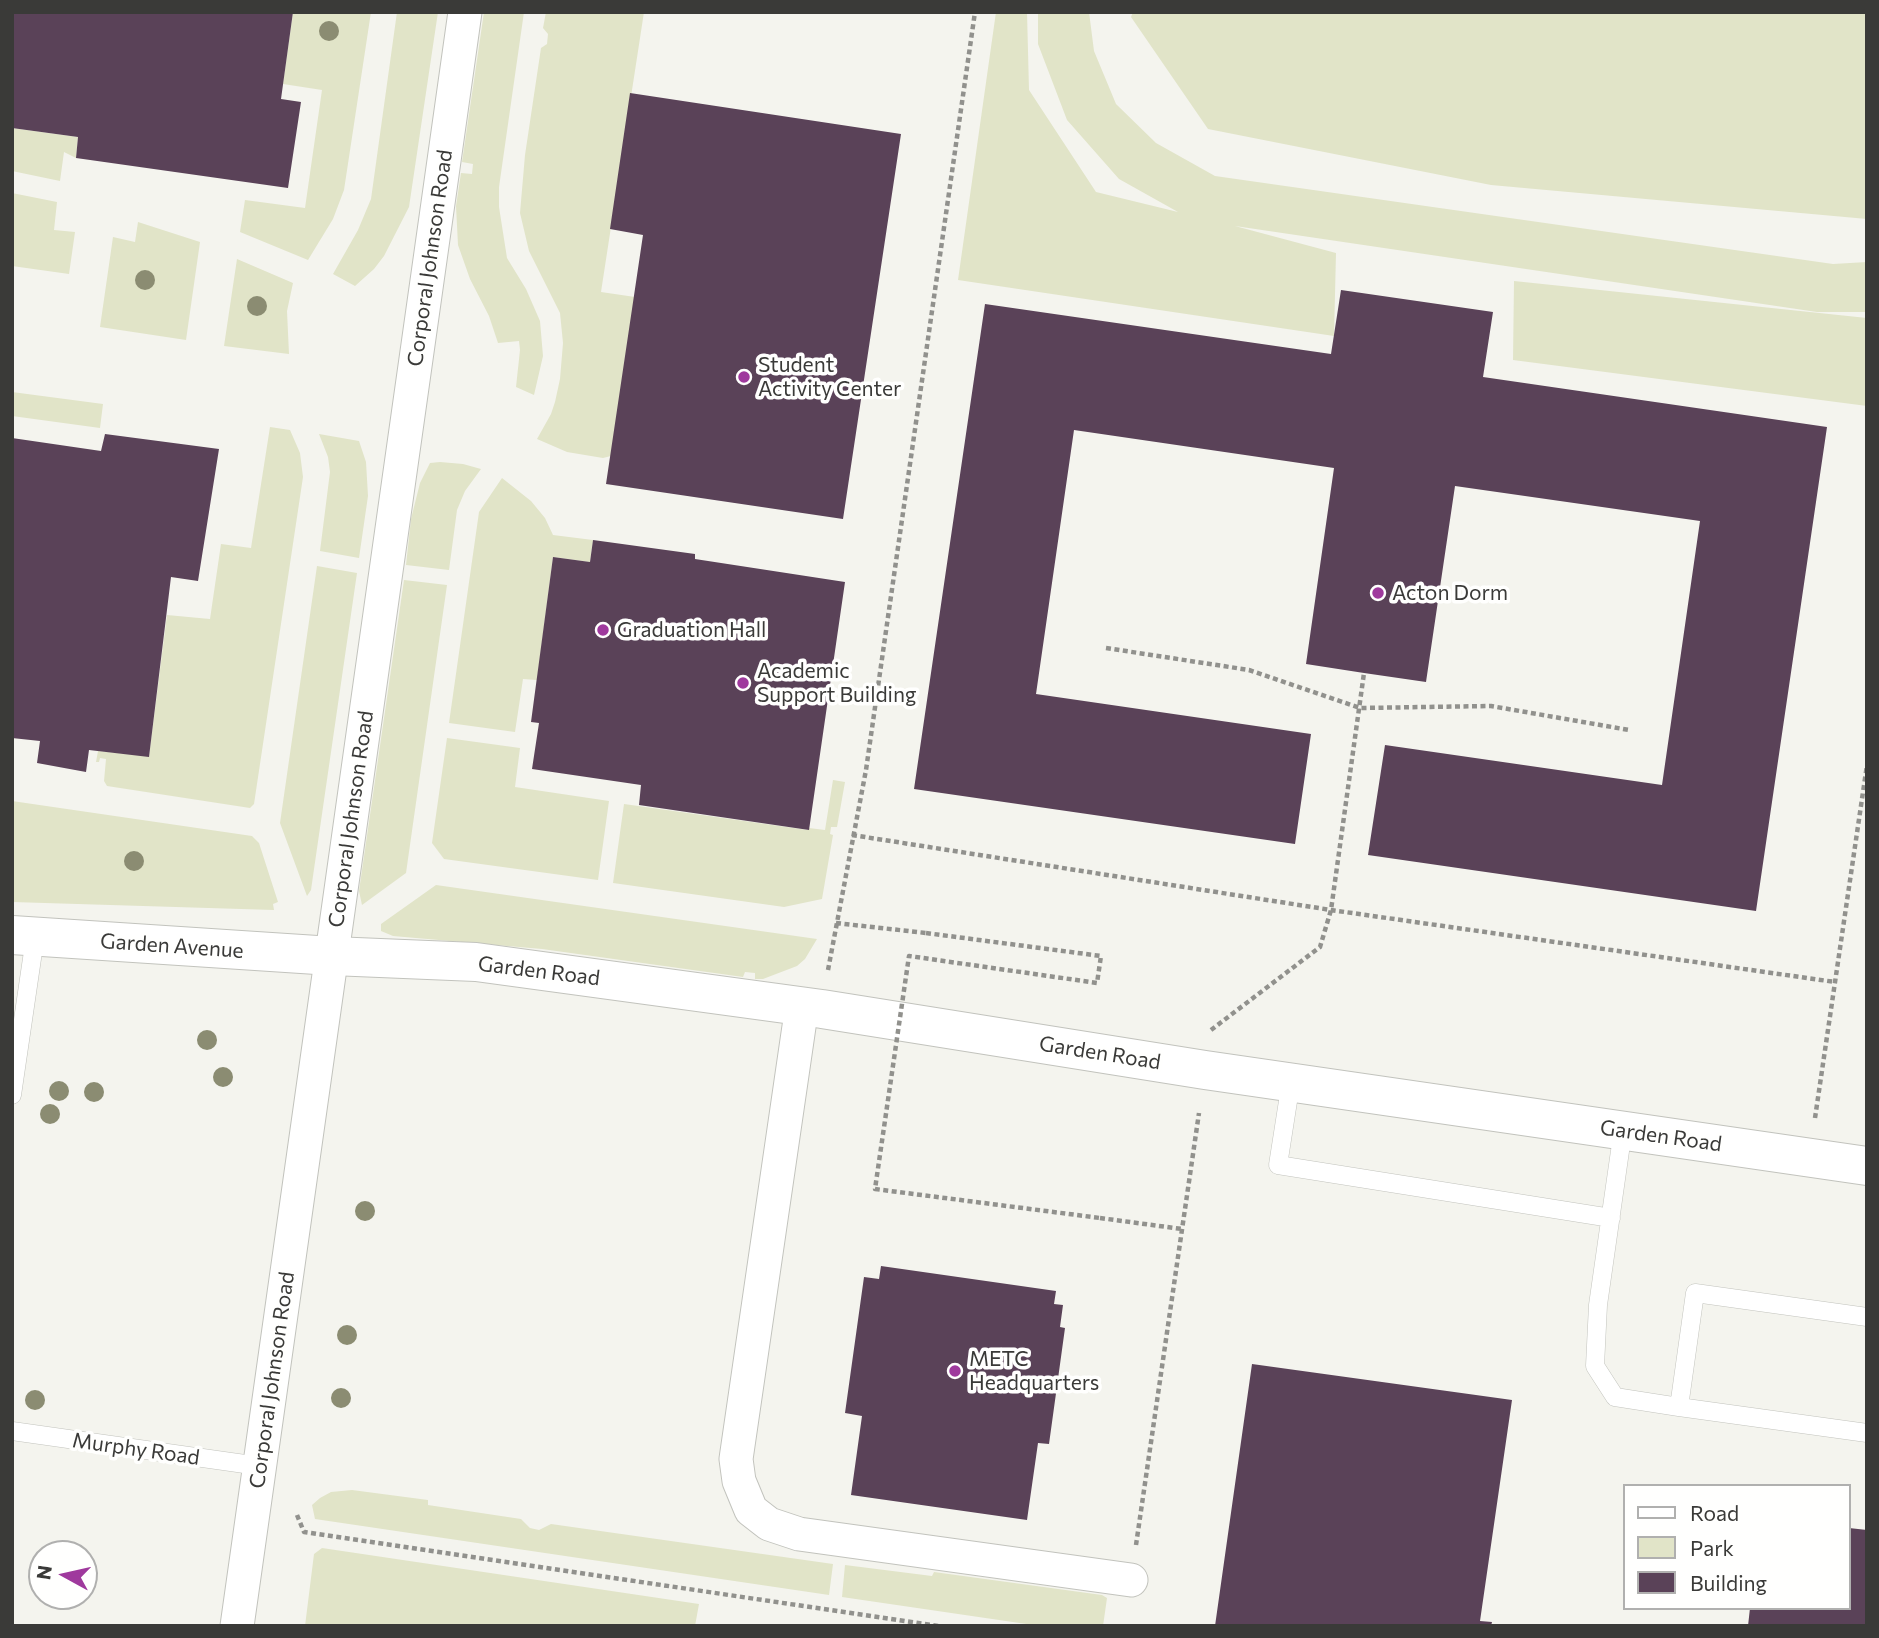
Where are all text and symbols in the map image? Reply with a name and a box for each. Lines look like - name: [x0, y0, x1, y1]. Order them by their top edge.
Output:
- street label: Corporal Johnson Road: [402, 148, 458, 368]
- place label: Student Activity Center: [758, 352, 901, 402]
- marker: Student Activity Center: [736, 369, 752, 385]
- place label: Acton Dorm: [1392, 580, 1508, 606]
- marker: Acton Dorm: [1370, 585, 1386, 601]
- place label: Graduation Hall: [617, 617, 766, 643]
- marker: Graduation Hall: [595, 622, 611, 638]
- place label: Academic Support Building: [757, 658, 916, 708]
- marker: Academic Support Building: [735, 675, 751, 691]
- street label: Corporal Johnson Road: [323, 709, 379, 929]
- street label: Garden Avenue: [99, 928, 245, 964]
- street label: Garden Road: [477, 951, 601, 991]
- street label: Garden Road: [1037, 1031, 1163, 1075]
- street label: Garden Road: [1598, 1115, 1724, 1157]
- street label: Corporal Johnson Road: [244, 1270, 300, 1490]
- place label: METC Headquarters: [969, 1346, 1099, 1396]
- marker: METC Headquarters: [947, 1363, 963, 1379]
- street label: Murphy Road: [71, 1428, 201, 1470]
- legend: [1624, 1484, 1851, 1610]
- text: Road: [1690, 1500, 1739, 1525]
- text: Park: [1690, 1535, 1734, 1560]
- north arrow: [28, 1540, 98, 1610]
- text: N: [31, 1564, 56, 1581]
- text: Building: [1690, 1570, 1767, 1595]

